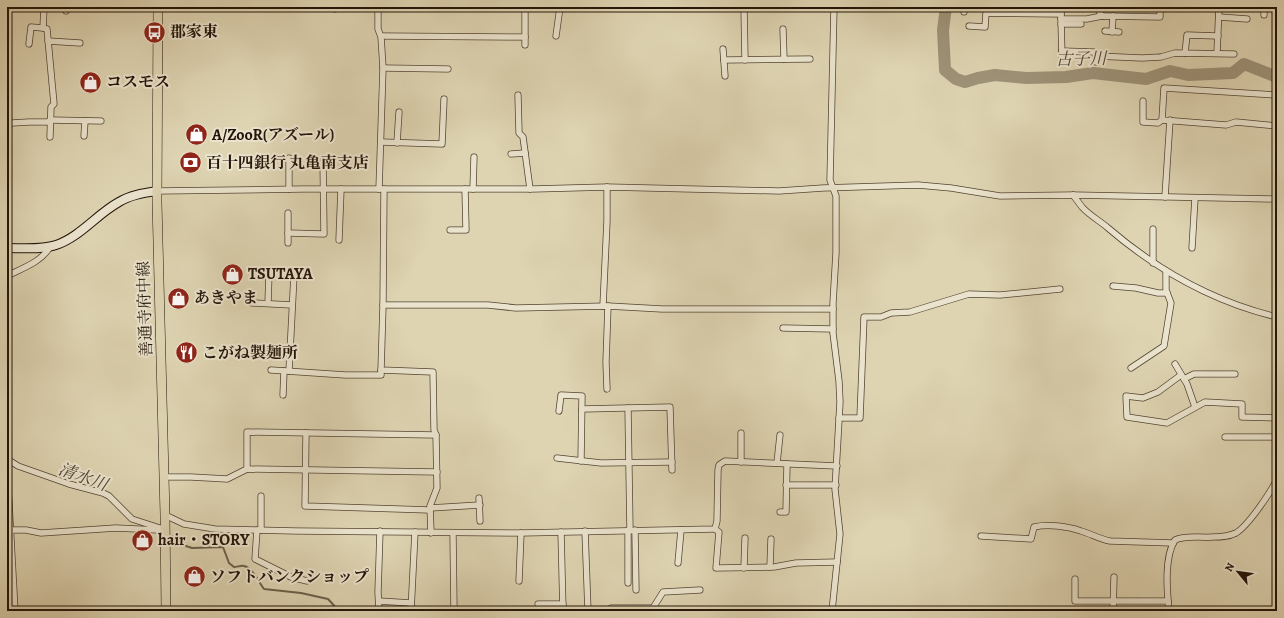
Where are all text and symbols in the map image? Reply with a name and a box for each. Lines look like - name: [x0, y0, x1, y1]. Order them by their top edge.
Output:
- bus stop icon: 郡家東: [141, 19, 167, 45]
- place label: 郡家東: [170, 21, 218, 43]
- water label: 古子川: [1055, 47, 1109, 71]
- shop icon: コスモス: [77, 69, 103, 95]
- place label: コスモス: [106, 71, 170, 93]
- shop icon: A/ZooR(アズール): [184, 122, 210, 148]
- place label: A/ZooR(アズール): [211, 124, 334, 146]
- bank icon: 百十四銀行 丸亀南支店: [178, 150, 204, 176]
- place label: 百十四銀行 丸亀南支店: [206, 152, 369, 174]
- street label: 善通寺府中線: [132, 261, 158, 357]
- shop icon: TSUTAYA: [219, 261, 245, 287]
- place label: TSUTAYA: [248, 263, 314, 285]
- shop icon: あきやま: [165, 285, 191, 311]
- place label: あきやま: [194, 287, 258, 309]
- restaurant icon: こがね製麺所: [174, 340, 200, 366]
- place label: こがね製麺所: [202, 342, 298, 364]
- water label: 清水川: [55, 457, 113, 497]
- shop icon: hair・STORY: [130, 527, 156, 553]
- place label: hair・STORY: [158, 529, 250, 551]
- north arrow: [1218, 552, 1258, 592]
- text: N: [1221, 560, 1238, 575]
- shop icon: ソフトバンクショップ: [182, 564, 208, 590]
- place label: ソフトバンクショップ: [210, 566, 369, 588]

